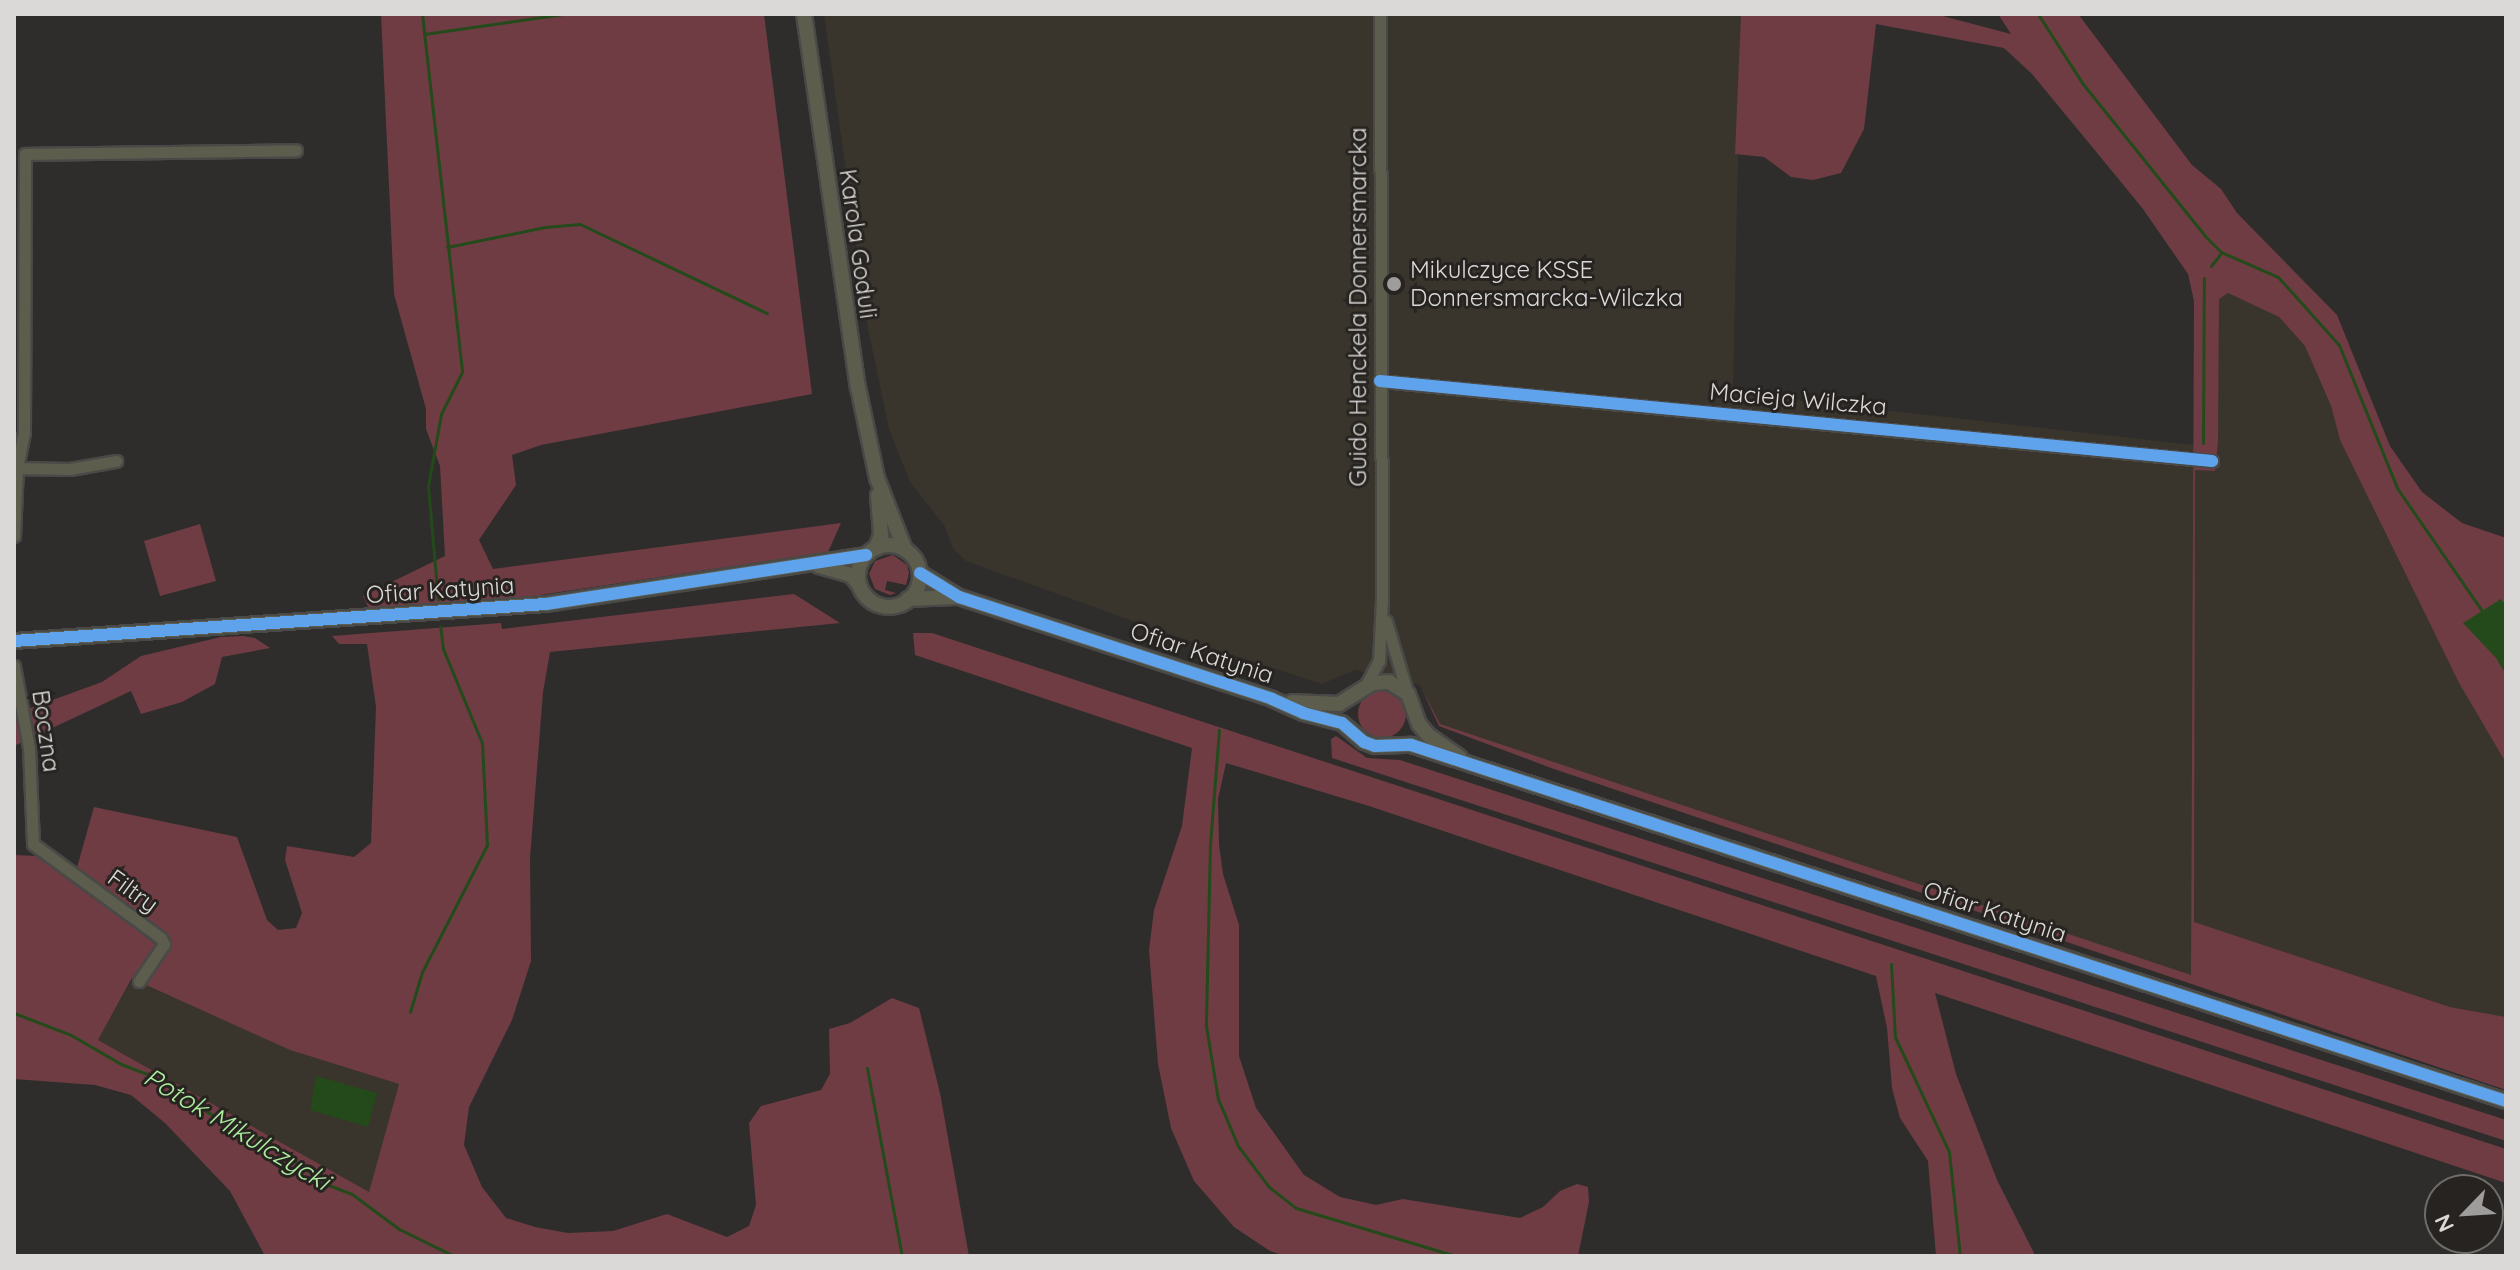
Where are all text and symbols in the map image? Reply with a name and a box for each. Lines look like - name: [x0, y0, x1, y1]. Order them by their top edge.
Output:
- street label: Guido Henckela Donnersmarcka: [1344, 127, 1372, 487]
- street label: Karola Goduli: [833, 167, 883, 321]
- place label: Mikulczyce KSSE Donnersmarcka-Wilczka: [1410, 256, 1683, 312]
- marker: Mikulczyce KSSE Donnersmarcka-Wilczka: [1385, 275, 1403, 293]
- street label: Macieja Wilczka: [1708, 377, 1888, 421]
- street label: Ofiar Katynia: [365, 570, 515, 610]
- street label: Ofiar Katynia: [1127, 616, 1277, 690]
- street label: Boczna: [26, 688, 66, 774]
- street label: Filtry: [102, 863, 164, 919]
- street label: Ofiar Katynia: [1920, 875, 2070, 949]
- water label: Potok Mikulczycki: [138, 1061, 336, 1197]
- north arrow: [2424, 1174, 2504, 1254]
- text: N: [2428, 1210, 2460, 1237]

